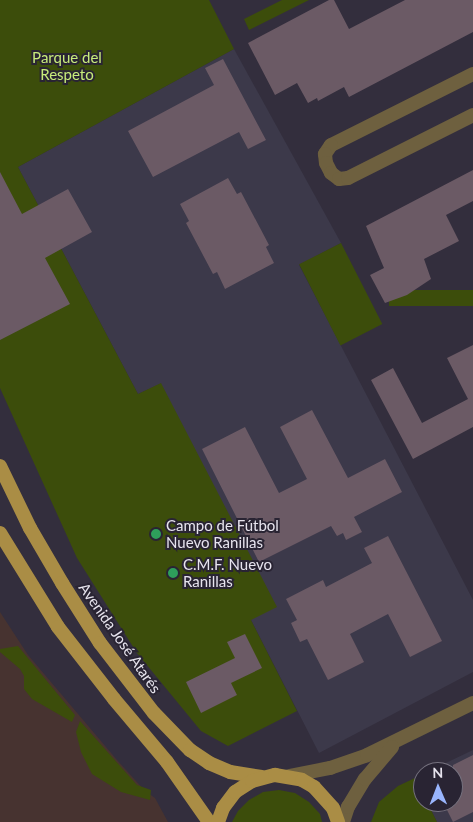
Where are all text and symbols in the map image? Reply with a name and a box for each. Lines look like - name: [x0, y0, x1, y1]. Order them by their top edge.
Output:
- park label: Parque del Respeto: [32, 48, 102, 83]
- place label: Campo de Fútbol Nuevo Ranillas: [166, 516, 279, 551]
- marker: Campo de Fútbol Nuevo Ranillas: [150, 528, 162, 540]
- place label: C.M.F. Nuevo Ranillas: [183, 555, 272, 590]
- marker: C.M.F. Nuevo Ranillas: [167, 567, 179, 579]
- street label: Avenida José Atarés: [75, 579, 165, 697]
- north arrow: [413, 762, 463, 812]
- text: N: [432, 764, 443, 781]

